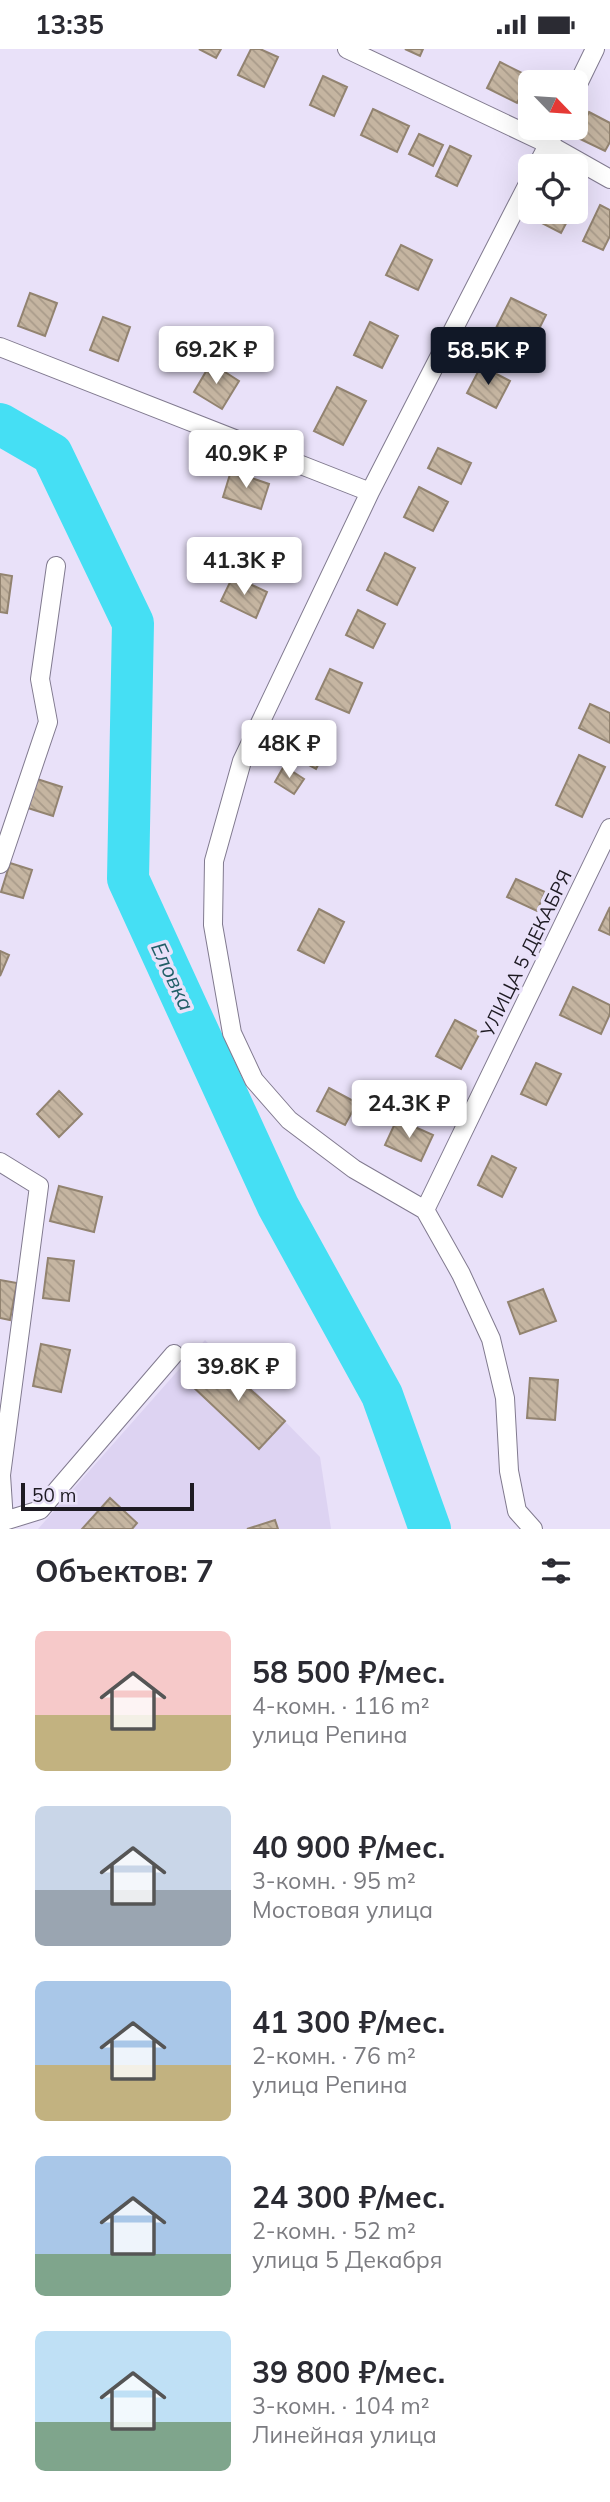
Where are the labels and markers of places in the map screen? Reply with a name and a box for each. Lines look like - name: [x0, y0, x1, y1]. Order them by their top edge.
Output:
- pin: 69.2K ₽: [151, 327, 281, 386]
- pin: 58.5K ₽: [423, 327, 553, 387]
- pin: 40.9K ₽: [181, 431, 311, 490]
- pin: 41.3K ₽: [179, 538, 309, 597]
- pin: 48K ₽: [240, 721, 338, 780]
- pin: 24.3K ₽: [344, 1081, 474, 1140]
- pin: 39.8K ₽: [173, 1343, 303, 1403]

